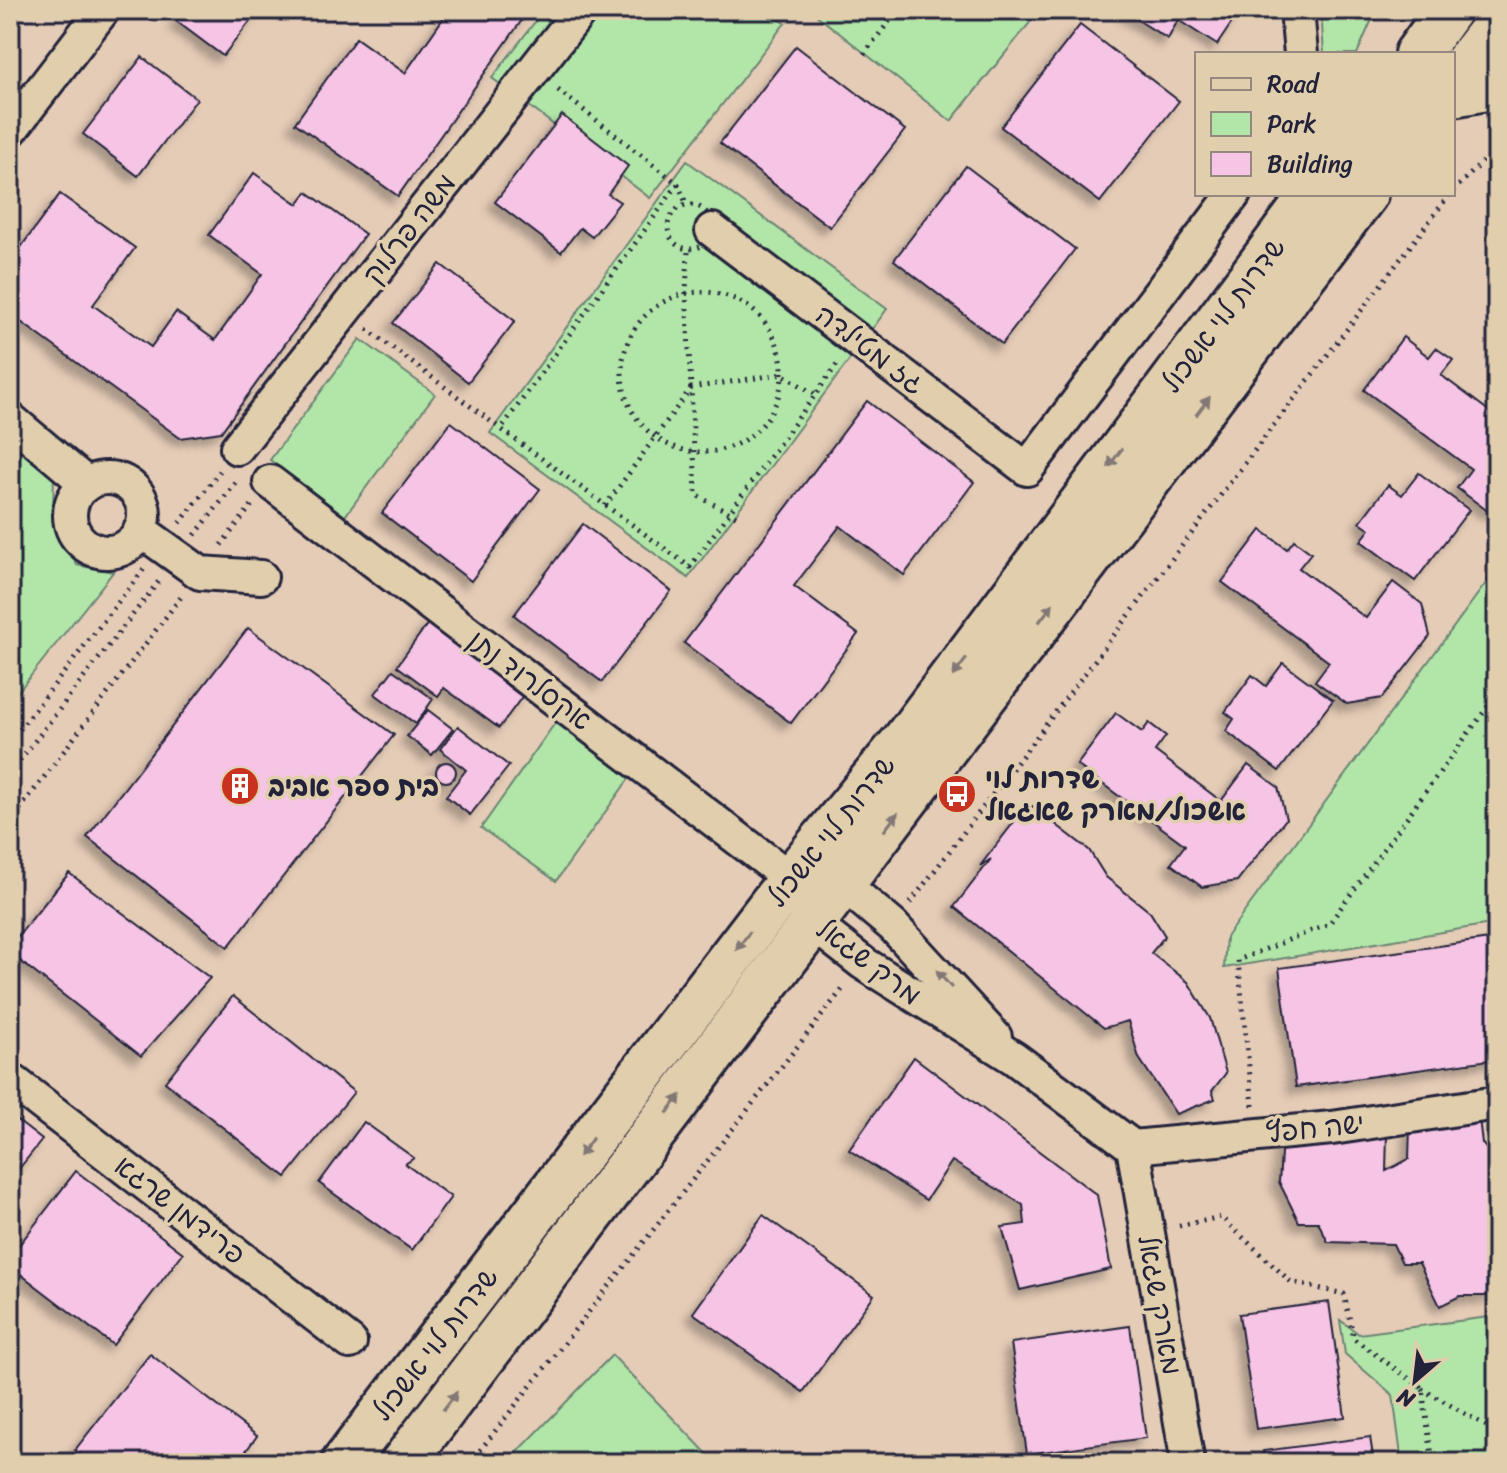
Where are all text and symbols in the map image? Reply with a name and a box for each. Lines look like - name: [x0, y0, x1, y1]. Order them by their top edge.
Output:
- legend: [1195, 52, 1455, 196]
- text: Road: [1267, 63, 1321, 105]
- text: Park: [1267, 103, 1316, 145]
- text: Building: [1267, 143, 1353, 185]
- street label: משה פרלוק: [349, 162, 469, 296]
- street label: שדרות לוי אשכול: [1148, 226, 1298, 404]
- street label: גז מטילדה: [804, 291, 936, 407]
- one-way arrow: [1194, 396, 1210, 416]
- one-way arrow: [1108, 448, 1124, 469]
- one-way arrow: [1038, 603, 1053, 624]
- street label: אקסלרוד נתן: [457, 616, 603, 744]
- one-way arrow: [952, 656, 968, 678]
- street label: שדרות לוי אשכול: [754, 744, 908, 918]
- place label: שדרות לוי אשכול/מארק שאגאל: [985, 754, 1246, 835]
- place label: בית ספר אביב: [268, 762, 439, 811]
- building icon: בית ספר אביב: [219, 765, 261, 807]
- bus stop icon: שדרות לוי אשכול/מארק שאגאל: [936, 773, 978, 815]
- one-way arrow: [883, 811, 899, 833]
- street label: מרק שגאל: [806, 906, 932, 1018]
- one-way arrow: [736, 931, 752, 951]
- one-way arrow: [936, 969, 954, 988]
- one-way arrow: [666, 1094, 682, 1114]
- street label: ישה חפץ: [1264, 1098, 1366, 1158]
- one-way arrow: [578, 1137, 594, 1158]
- street label: פרידמן שרגא: [103, 1142, 257, 1278]
- street label: מארק שגאל: [1124, 1231, 1196, 1379]
- street label: שדרות לוי אשכול: [359, 1256, 511, 1432]
- north arrow: [1375, 1341, 1455, 1421]
- text: N: [1389, 1377, 1423, 1419]
- one-way arrow: [442, 1390, 458, 1411]

